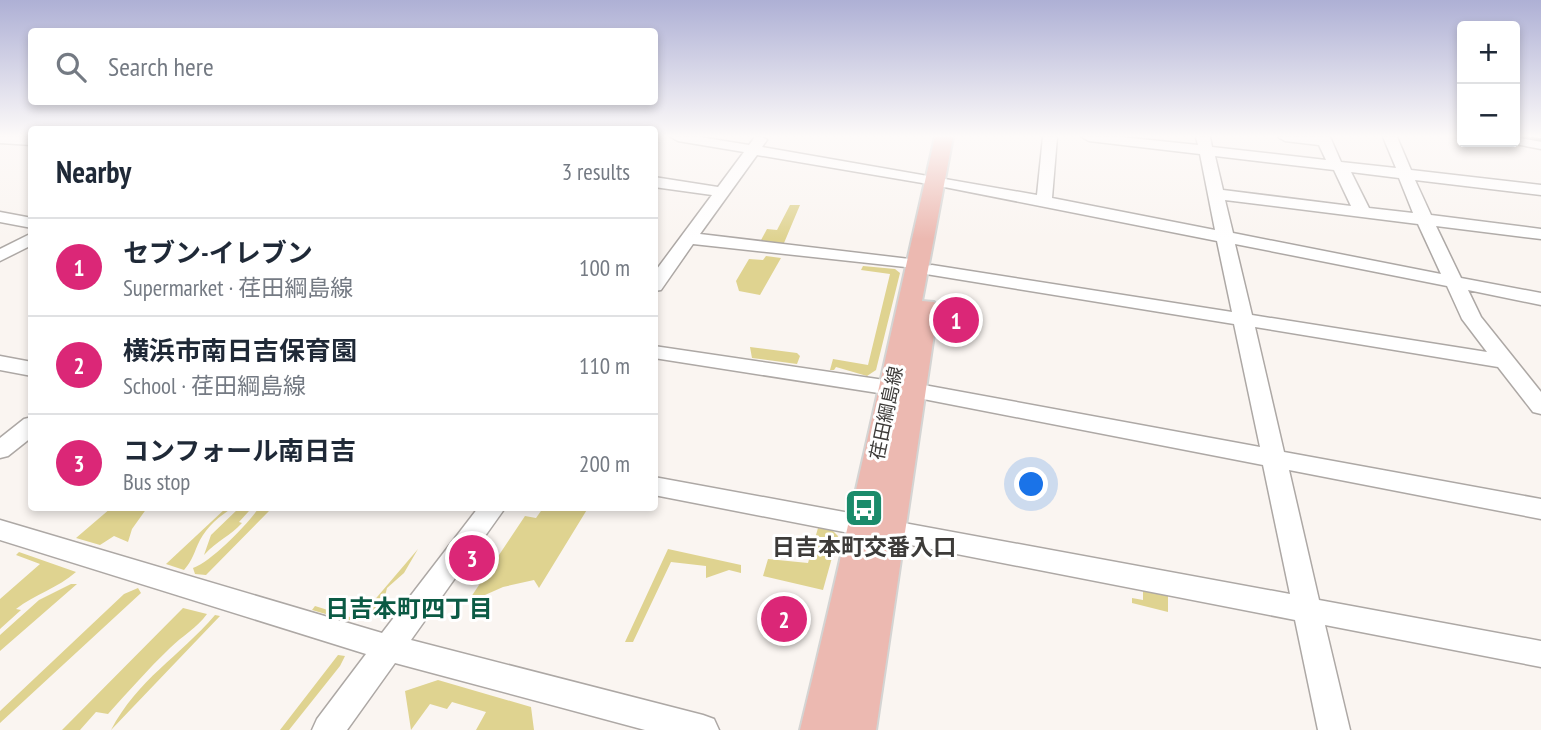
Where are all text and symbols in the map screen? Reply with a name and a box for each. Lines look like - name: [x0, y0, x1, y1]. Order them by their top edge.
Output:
- map controls: [1457, 21, 1520, 147]
- button: +: [1457, 21, 1520, 84]
- search box: [28, 28, 658, 105]
- icon: search: [52, 48, 90, 86]
- text: Search here: [108, 50, 214, 83]
- button: −: [1457, 84, 1520, 147]
- text: Nearby: [56, 152, 131, 191]
- text: 3 results: [562, 157, 630, 186]
- text: セブン-イレブン: [123, 236, 313, 269]
- text: 1: [74, 253, 85, 282]
- text: 100 m: [579, 253, 630, 282]
- text: Supermarket · 荏田綱島線: [123, 273, 353, 302]
- pin: 1: [933, 294, 979, 346]
- text: 横浜市南日吉保育園: [123, 334, 357, 367]
- text: 2: [74, 351, 85, 380]
- text: 110 m: [579, 351, 630, 380]
- street label: 荏田綱島線: [864, 364, 908, 462]
- text: School · 荏田綱島線: [123, 371, 306, 400]
- text: コンフォール南日吉: [123, 434, 356, 467]
- text: 3: [74, 449, 85, 478]
- text: 200 m: [579, 449, 630, 478]
- text: Bus stop: [123, 467, 190, 496]
- your location: [1014, 467, 1048, 501]
- bus stop icon: 日吉本町交番入口: [843, 487, 885, 529]
- pin: 3: [449, 532, 495, 584]
- place label: 日吉本町交番入口: [772, 532, 956, 561]
- district label: 日吉本町四丁目: [325, 593, 493, 624]
- pin: 2: [761, 593, 807, 645]

